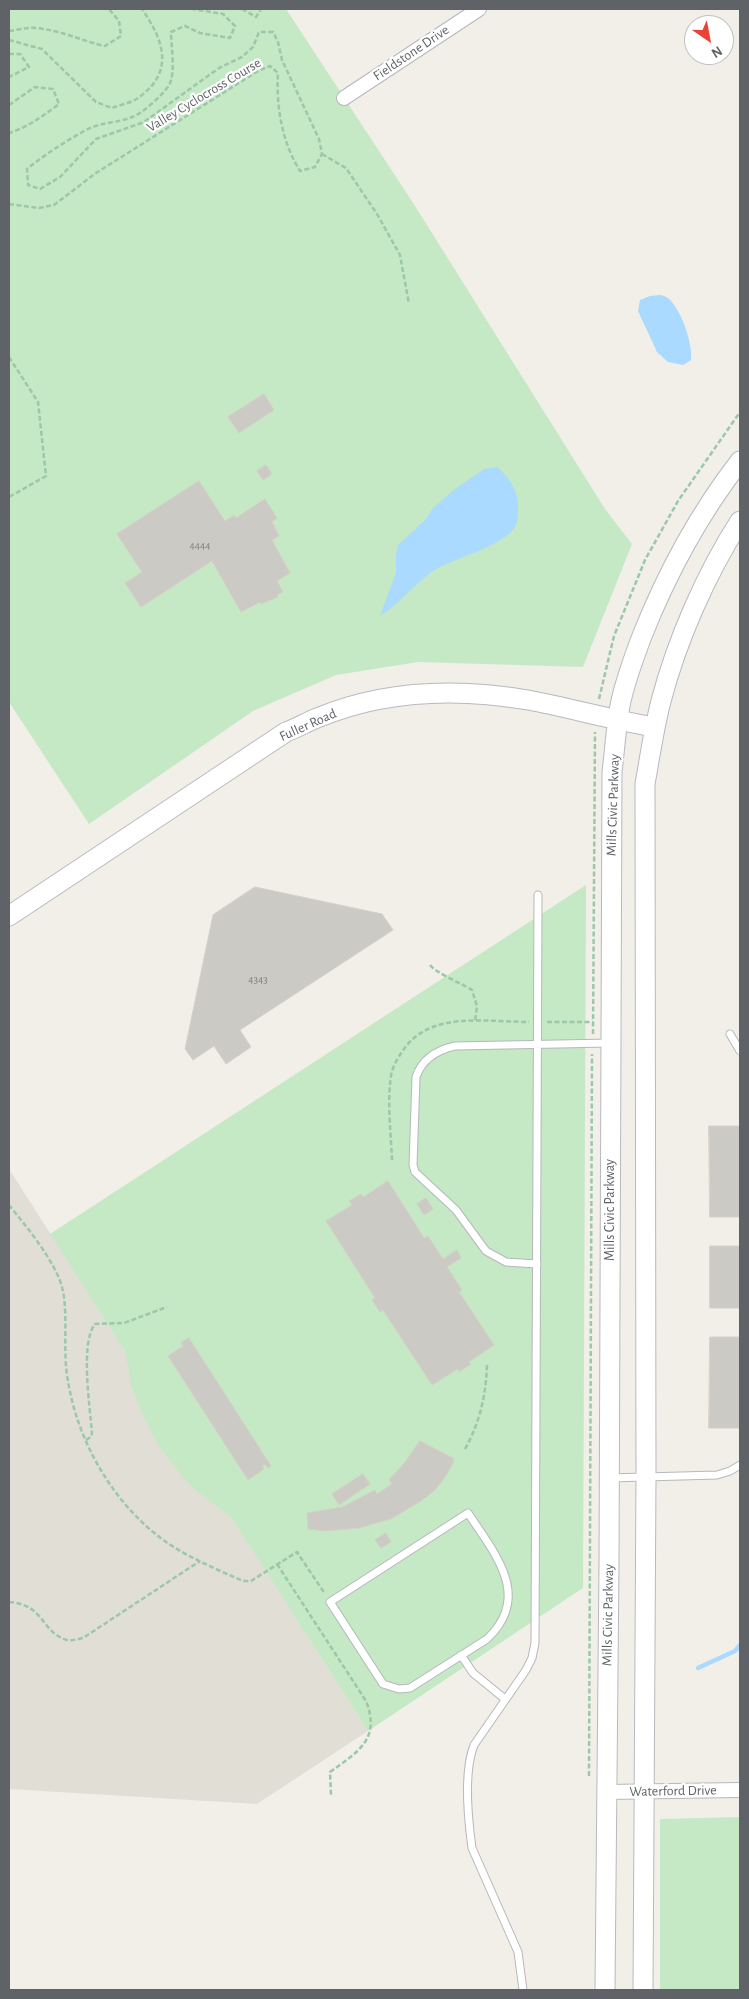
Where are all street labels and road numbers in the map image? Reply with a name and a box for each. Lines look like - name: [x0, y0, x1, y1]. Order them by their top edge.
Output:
- street label: Fieldstone Drive: [370, 21, 452, 85]
- street label: Valley Cyclocross Course: [144, 54, 264, 136]
- street label: Fuller Road: [277, 705, 339, 745]
- street label: Mills Civic Parkway: [603, 754, 623, 856]
- street label: Mills Civic Parkway: [602, 1159, 618, 1261]
- street label: Mills Civic Parkway: [599, 1564, 617, 1666]
- street label: Waterford Drive: [629, 1782, 717, 1800]

